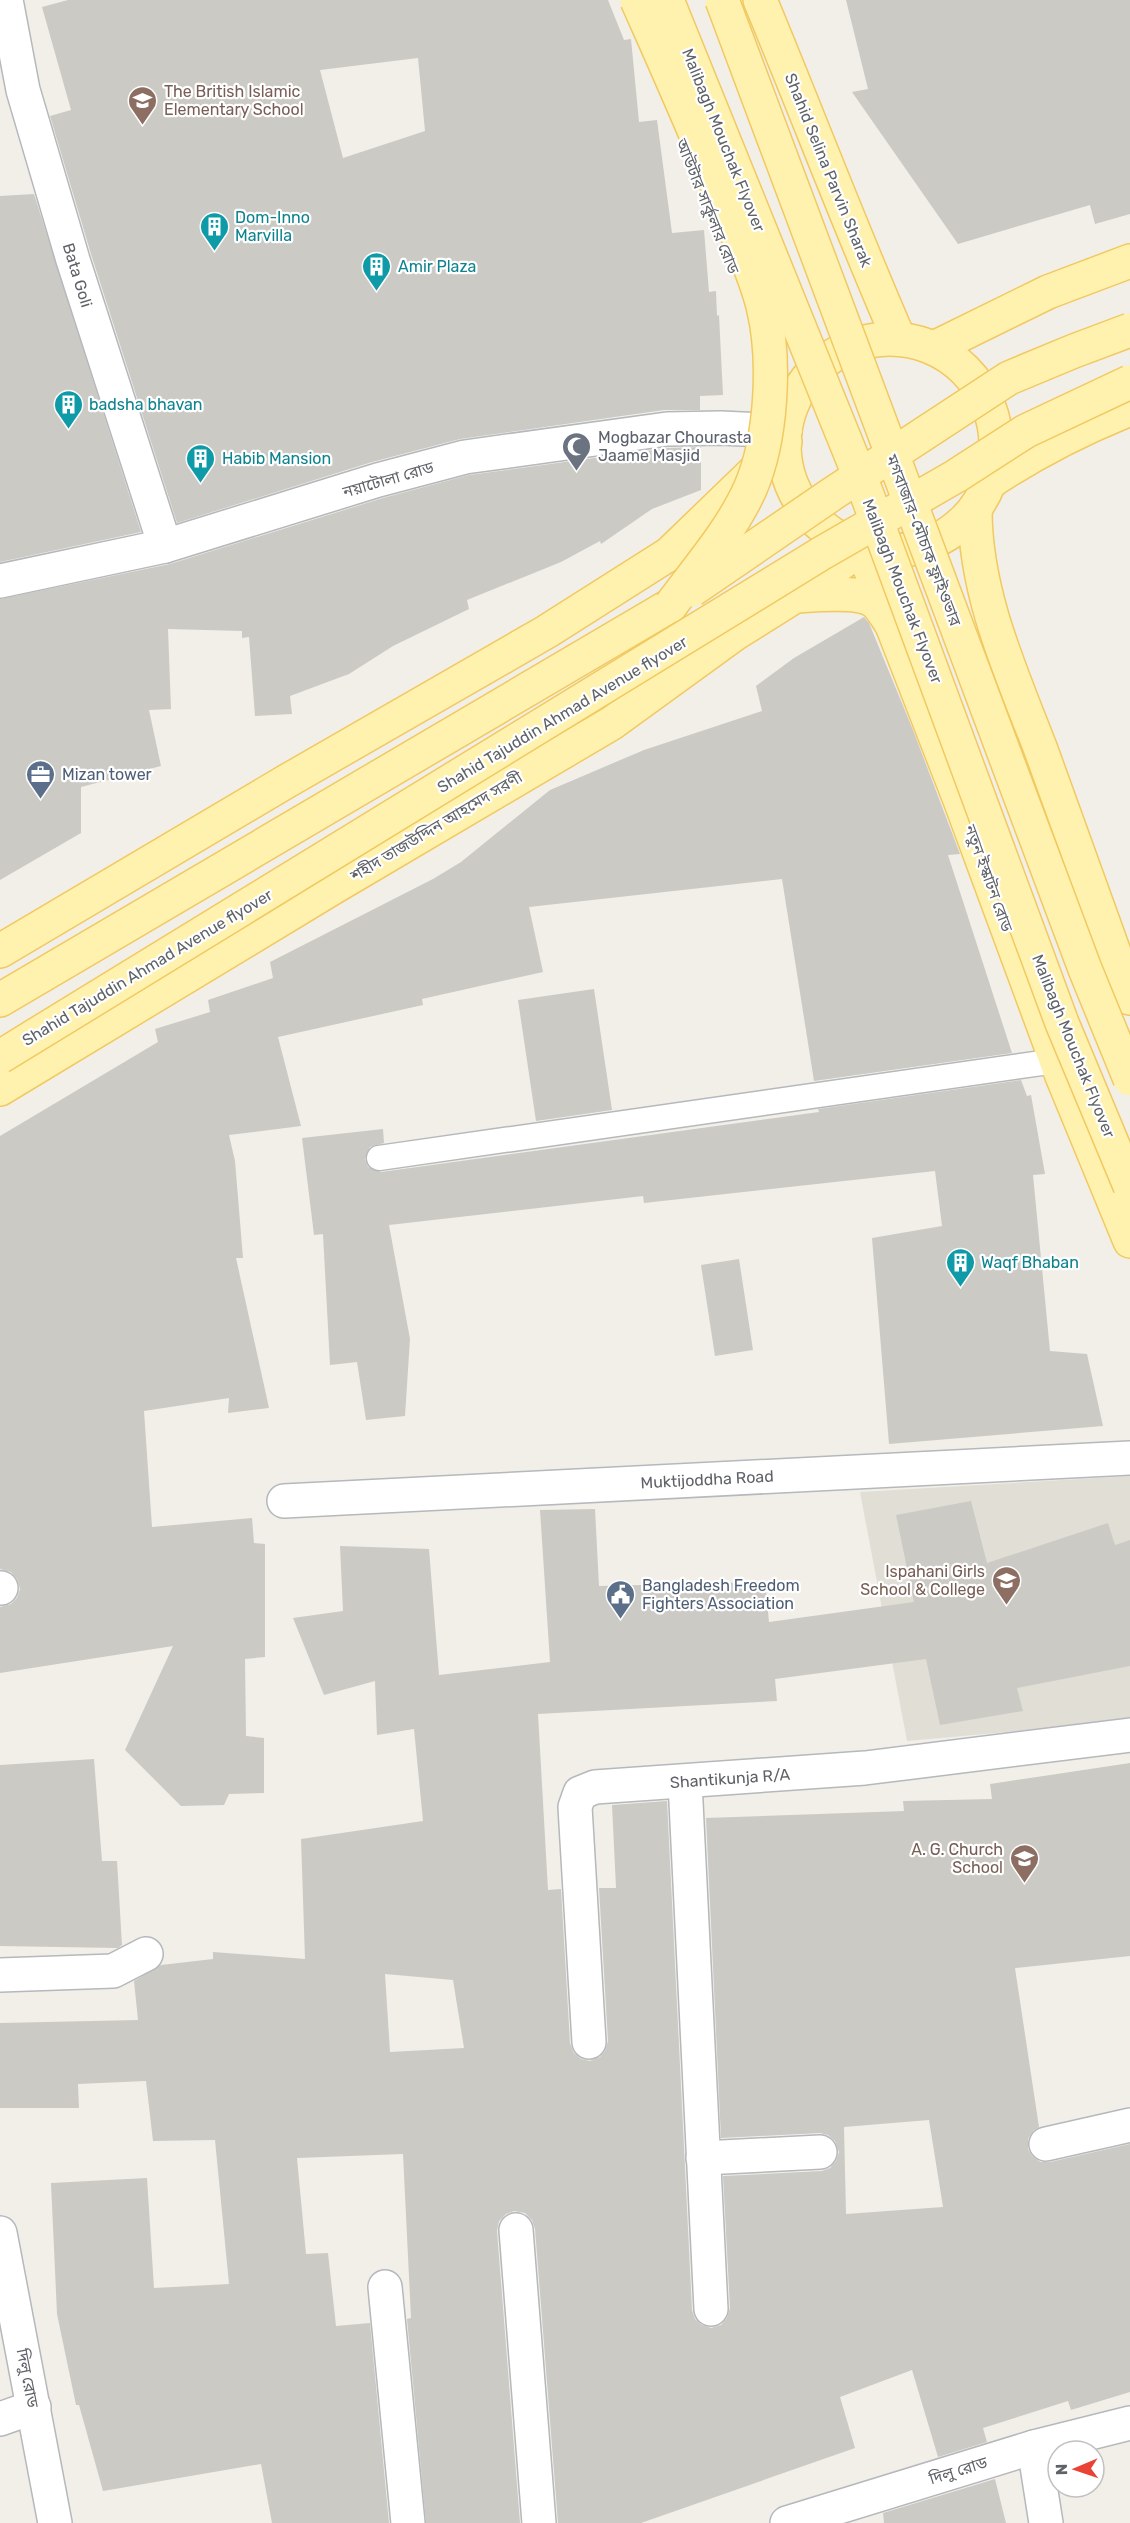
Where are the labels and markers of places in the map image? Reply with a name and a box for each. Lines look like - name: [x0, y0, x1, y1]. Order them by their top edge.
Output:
- place label: The British Islamic Elementary School: [164, 82, 304, 119]
- school or university icon: The British Islamic Elementary School: [127, 84, 159, 126]
- place label: Dom-Inno Marvilla: [235, 208, 310, 245]
- building icon: Dom-Inno Marvilla: [198, 210, 230, 252]
- building icon: Amir Plaza: [361, 250, 393, 292]
- place label: Amir Plaza: [398, 257, 476, 276]
- building icon: badsha bhavan: [52, 388, 84, 430]
- place label: badsha bhavan: [89, 395, 203, 414]
- place label: Mogbazar Chourasta Jaame Masjid: [598, 428, 752, 465]
- mosque icon: Mogbazar Chourasta Jaame Masjid: [561, 430, 593, 472]
- building icon: Habib Mansion: [185, 442, 217, 484]
- place label: Habib Mansion: [222, 449, 331, 468]
- office icon: Mizan tower: [25, 758, 57, 800]
- place label: Mizan tower: [62, 765, 152, 784]
- building icon: Waqf Bhaban: [944, 1246, 976, 1288]
- place label: Waqf Bhaban: [981, 1253, 1079, 1272]
- place label: Ispahani Girls School & College: [860, 1562, 985, 1599]
- school or university icon: Ispahani Girls School & College: [990, 1564, 1022, 1606]
- place label: Bangladesh Freedom Fighters Association: [642, 1576, 800, 1613]
- public building icon: Bangladesh Freedom Fighters Association: [605, 1578, 637, 1620]
- place label: A. G. Church School: [911, 1840, 1003, 1877]
- school or university icon: A. G. Church School: [1008, 1842, 1040, 1884]

